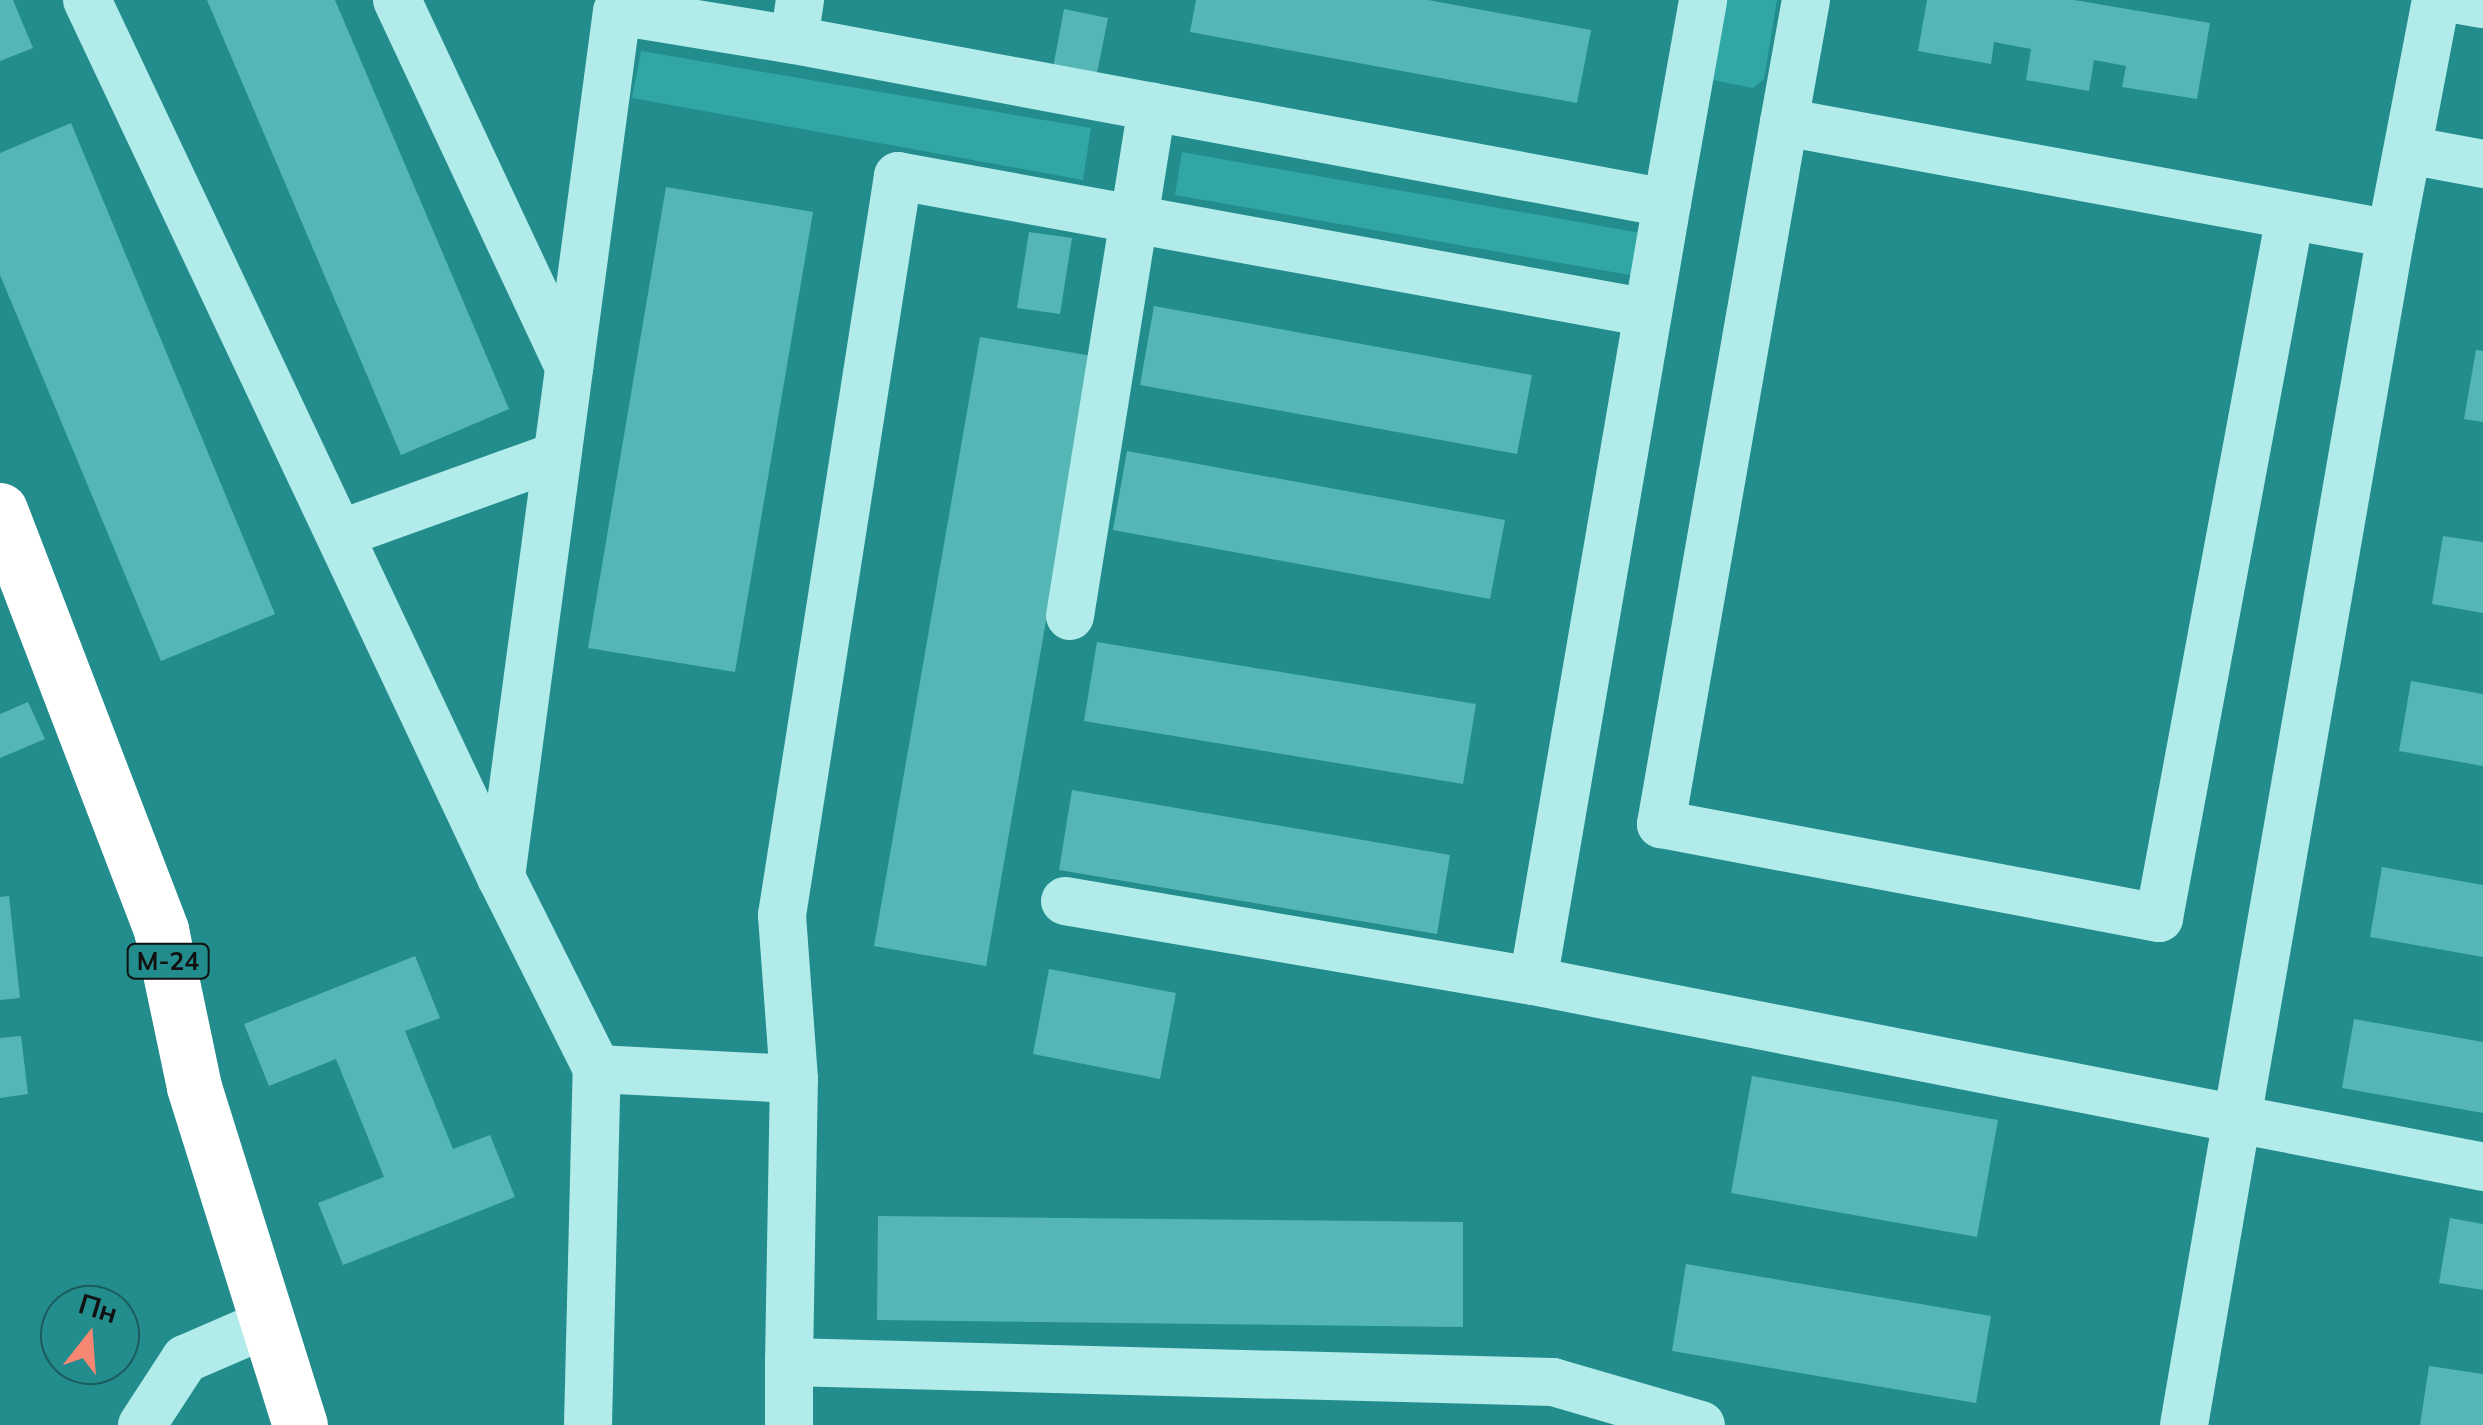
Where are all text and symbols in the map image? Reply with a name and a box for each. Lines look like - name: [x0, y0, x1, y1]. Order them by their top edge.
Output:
- road number: М-24: [126, 941, 210, 981]
- north arrow: [40, 1285, 140, 1385]
- text: Пн: [75, 1285, 122, 1330]

